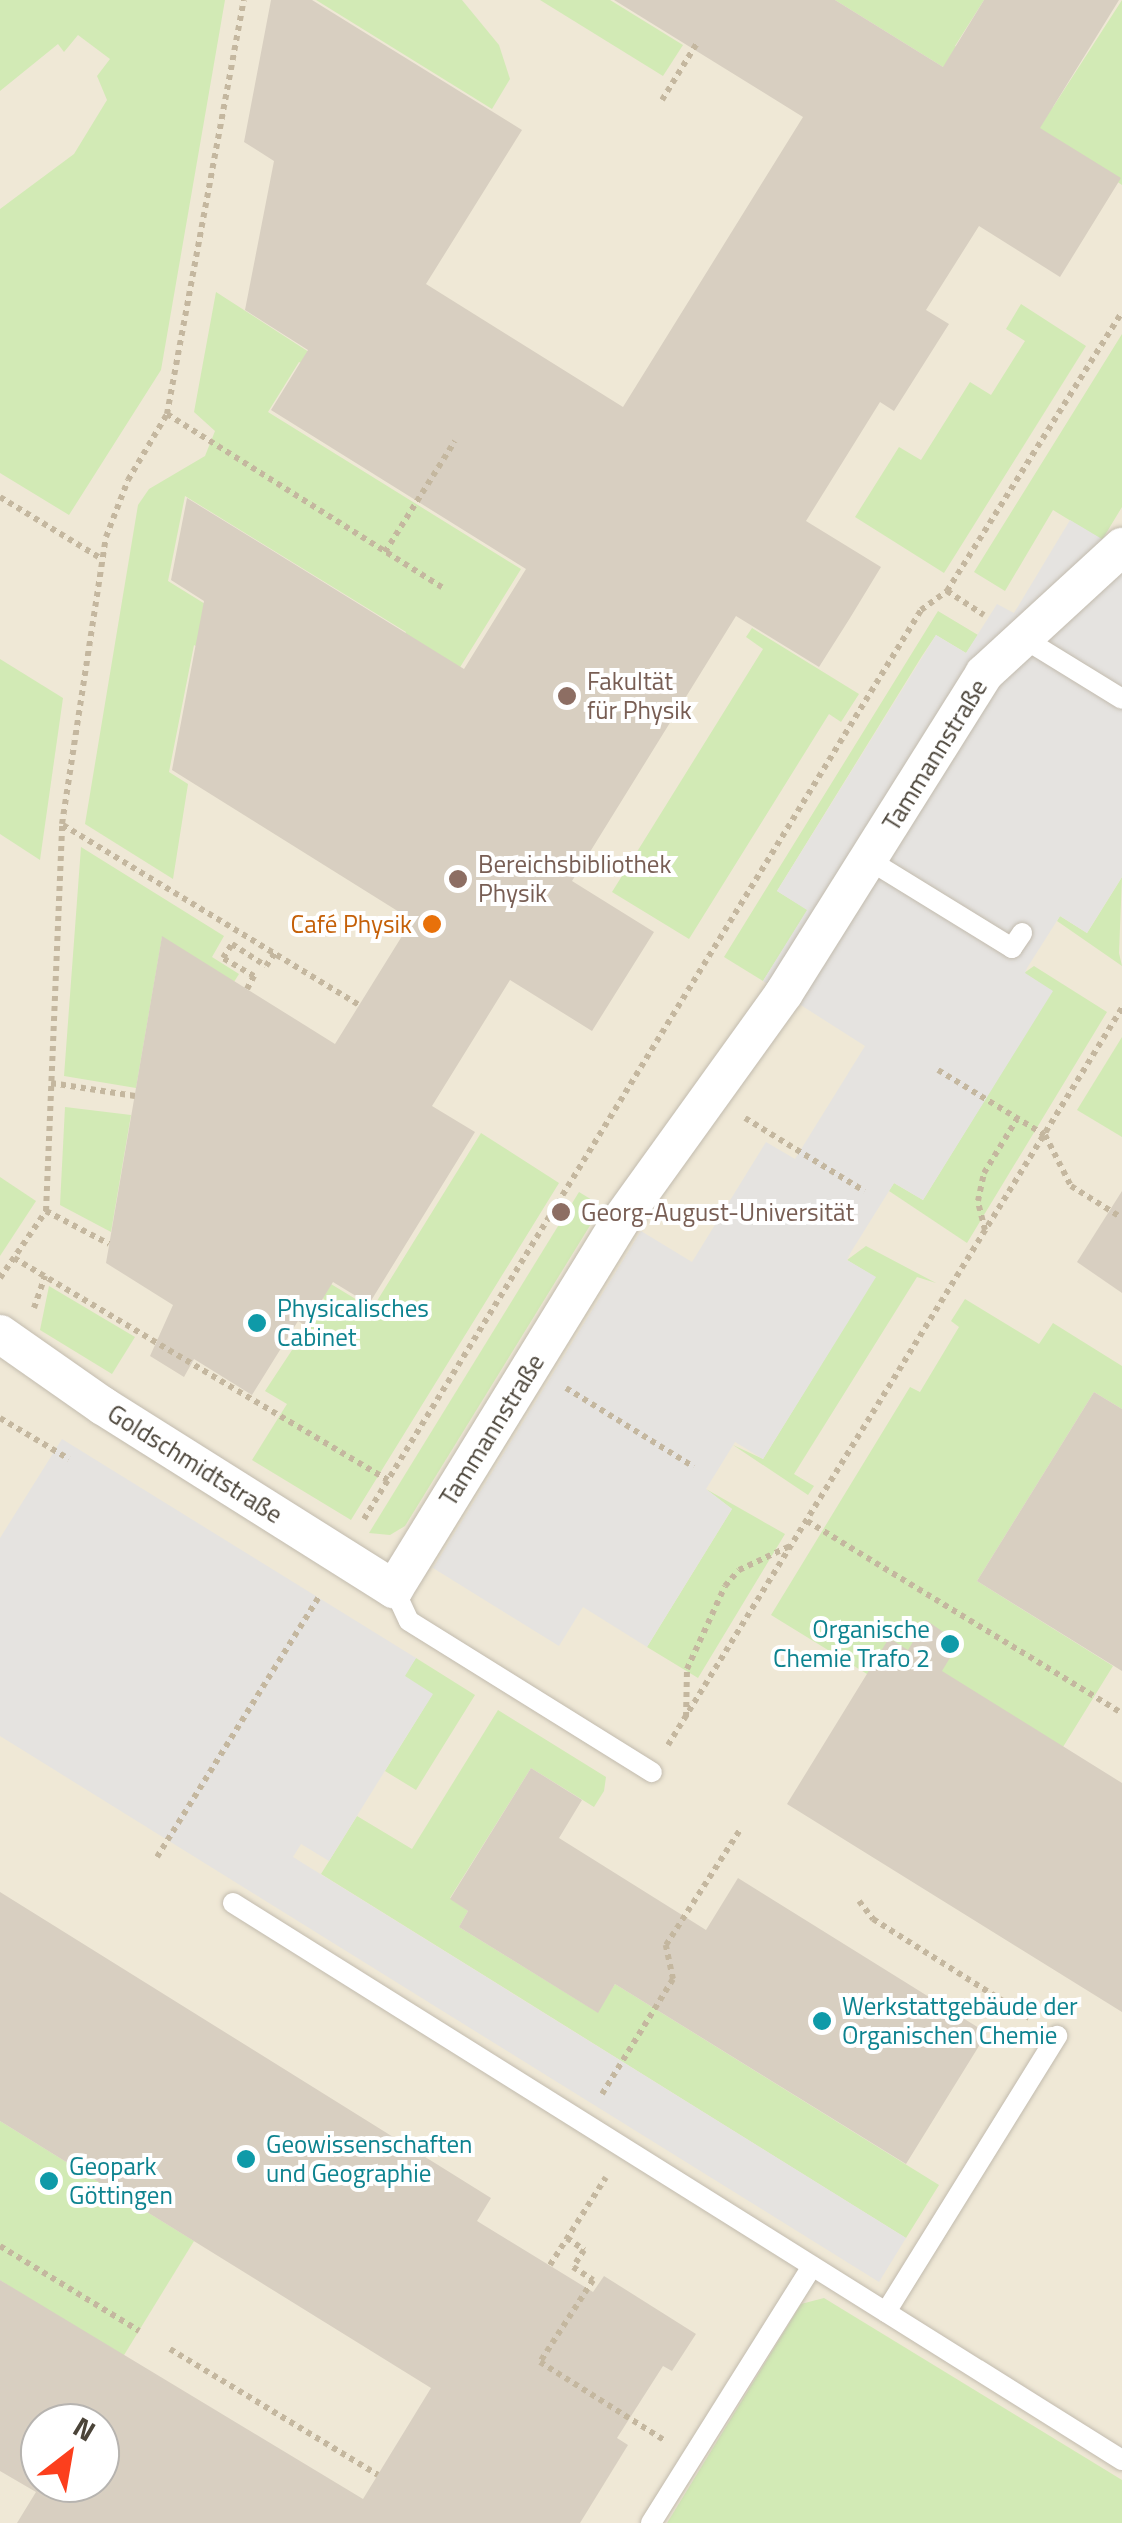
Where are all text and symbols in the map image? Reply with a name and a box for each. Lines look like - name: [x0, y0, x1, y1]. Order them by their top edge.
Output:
- place label: Fakultät für Physik: [587, 667, 692, 726]
- street label: Tammannstraße: [876, 674, 994, 836]
- marker: Fakultät für Physik: [556, 685, 578, 707]
- place label: Bereichsbibliothek Physik: [478, 850, 671, 909]
- marker: Bereichsbibliothek Physik: [447, 868, 469, 890]
- place label: Café Physik: [291, 909, 412, 939]
- marker: Café Physik: [421, 913, 443, 935]
- place label: Georg-August-Universität: [581, 1197, 854, 1227]
- marker: Georg-August-Universität: [550, 1201, 572, 1223]
- place label: Physicalisches Cabinet: [277, 1294, 429, 1353]
- marker: Physicalisches Cabinet: [246, 1312, 268, 1334]
- street label: Tammannstraße: [433, 1349, 551, 1511]
- street label: Goldschmidtstraße: [102, 1398, 288, 1530]
- place label: Organische Chemie Trafo 2: [773, 1615, 930, 1674]
- marker: Organische Chemie Trafo 2: [939, 1633, 961, 1655]
- place label: Werkstattgebäude der Organischen Chemie: [842, 1992, 1078, 2051]
- marker: Werkstattgebäude der Organischen Chemie: [811, 2010, 833, 2032]
- place label: Geowissenschaften und Geographie: [266, 2130, 472, 2189]
- marker: Geowissenschaften und Geographie: [235, 2148, 257, 2170]
- place label: Geopark Göttingen: [69, 2152, 173, 2211]
- marker: Geopark Göttingen: [38, 2170, 60, 2192]
- north arrow: [20, 2403, 120, 2503]
- text: N: [65, 2405, 104, 2452]

